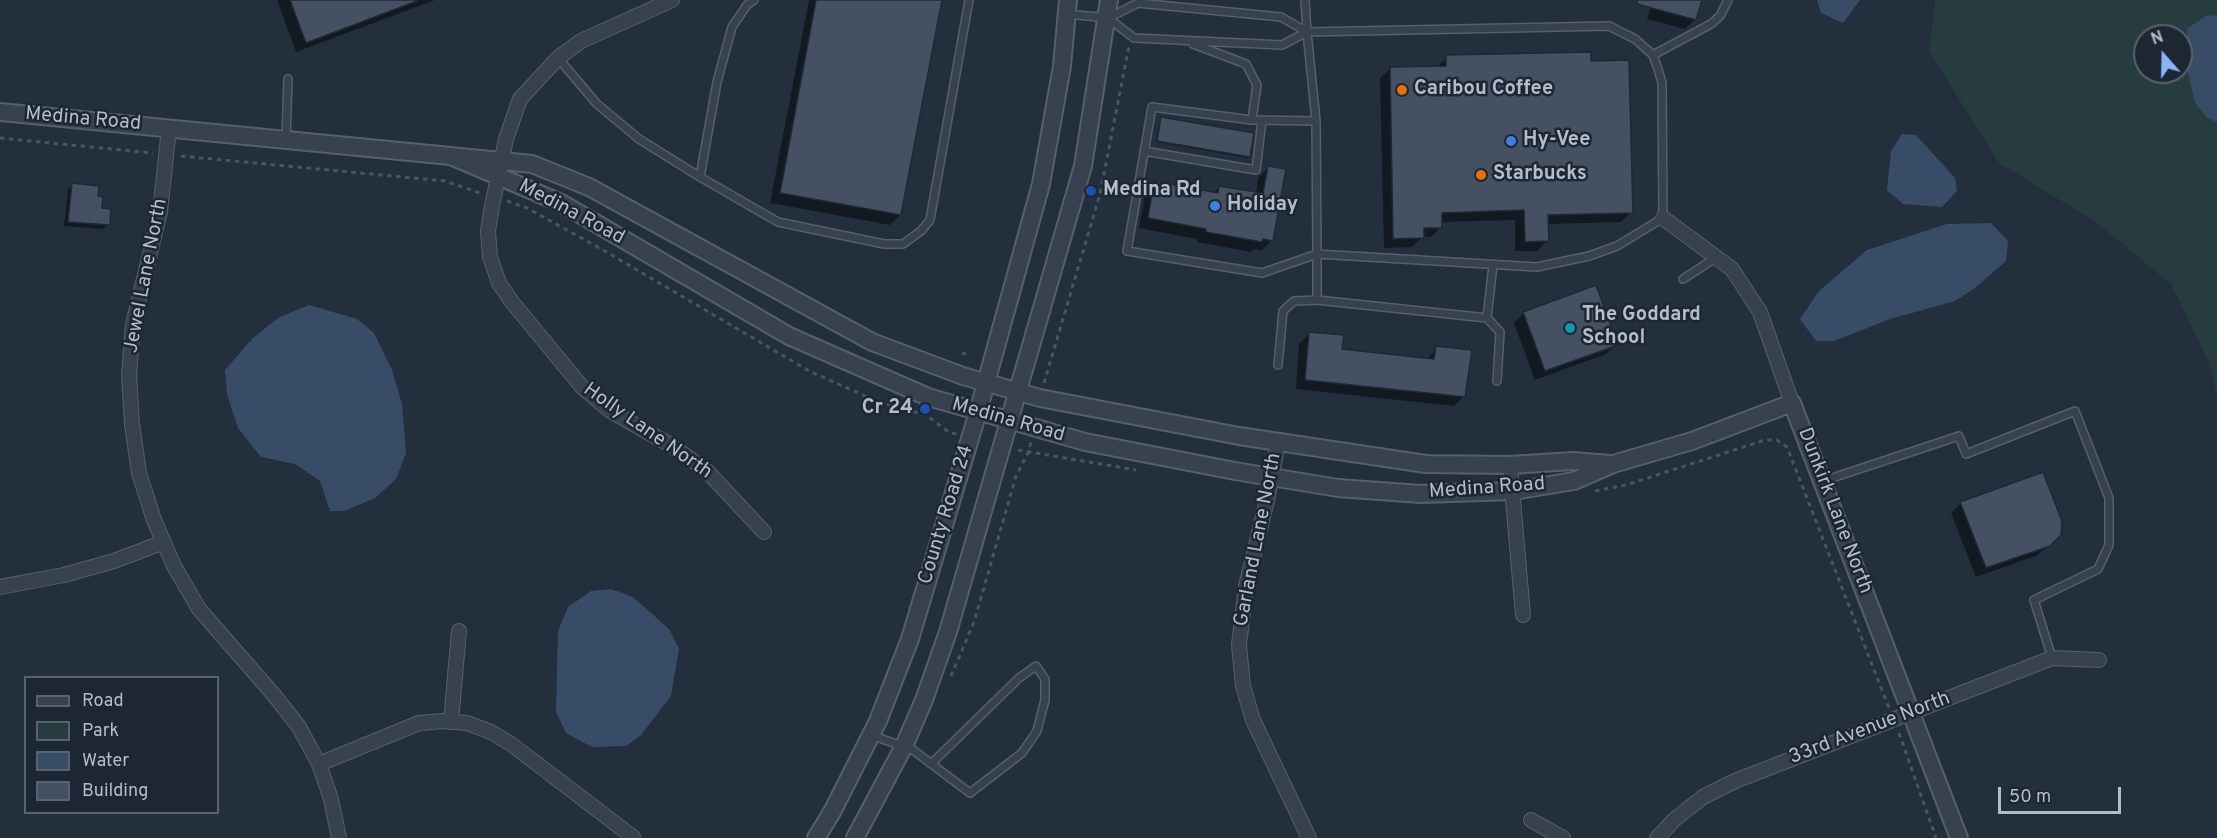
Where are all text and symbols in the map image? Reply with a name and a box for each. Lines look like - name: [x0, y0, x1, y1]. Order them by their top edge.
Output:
- north arrow: [2133, 24, 2193, 84]
- text: N: [2149, 28, 2166, 50]
- place label: Caribou Coffee: [1414, 78, 1553, 102]
- marker: Caribou Coffee: [1395, 83, 1409, 97]
- street label: Medina Road: [24, 103, 142, 137]
- place label: Hy-Vee: [1523, 129, 1590, 153]
- marker: Hy-Vee: [1504, 134, 1518, 148]
- place label: Starbucks: [1493, 163, 1587, 187]
- marker: Starbucks: [1474, 168, 1488, 182]
- street label: Medina Road: [514, 175, 628, 251]
- place label: Medina Rd: [1103, 179, 1201, 203]
- marker: Medina Rd: [1084, 184, 1098, 198]
- place label: Holiday: [1227, 194, 1298, 218]
- street label: Jewel Lane North: [120, 197, 174, 355]
- marker: Holiday: [1208, 199, 1222, 213]
- place label: The Goddard School: [1582, 304, 1701, 351]
- marker: The Goddard School: [1563, 321, 1577, 335]
- street label: Holly Lane North: [578, 379, 716, 485]
- street label: Medina Road: [949, 393, 1067, 449]
- place label: Cr 24: [862, 397, 913, 421]
- marker: Cr 24: [918, 402, 932, 416]
- street label: Dunkirk Lane North: [1791, 425, 1877, 597]
- street label: County Road 24: [914, 442, 980, 588]
- street label: Garland Lane North: [1230, 451, 1288, 629]
- street label: Medina Road: [1428, 473, 1546, 505]
- legend: [24, 676, 219, 814]
- street label: 33rd Avenue North: [1786, 687, 1954, 771]
- text: Road: [82, 690, 124, 713]
- text: Park: [82, 720, 119, 743]
- text: Water: [82, 750, 129, 773]
- scale bar: [2001, 775, 2124, 813]
- text: Building: [82, 780, 148, 803]
- text: 50 m: [2009, 786, 2051, 809]

